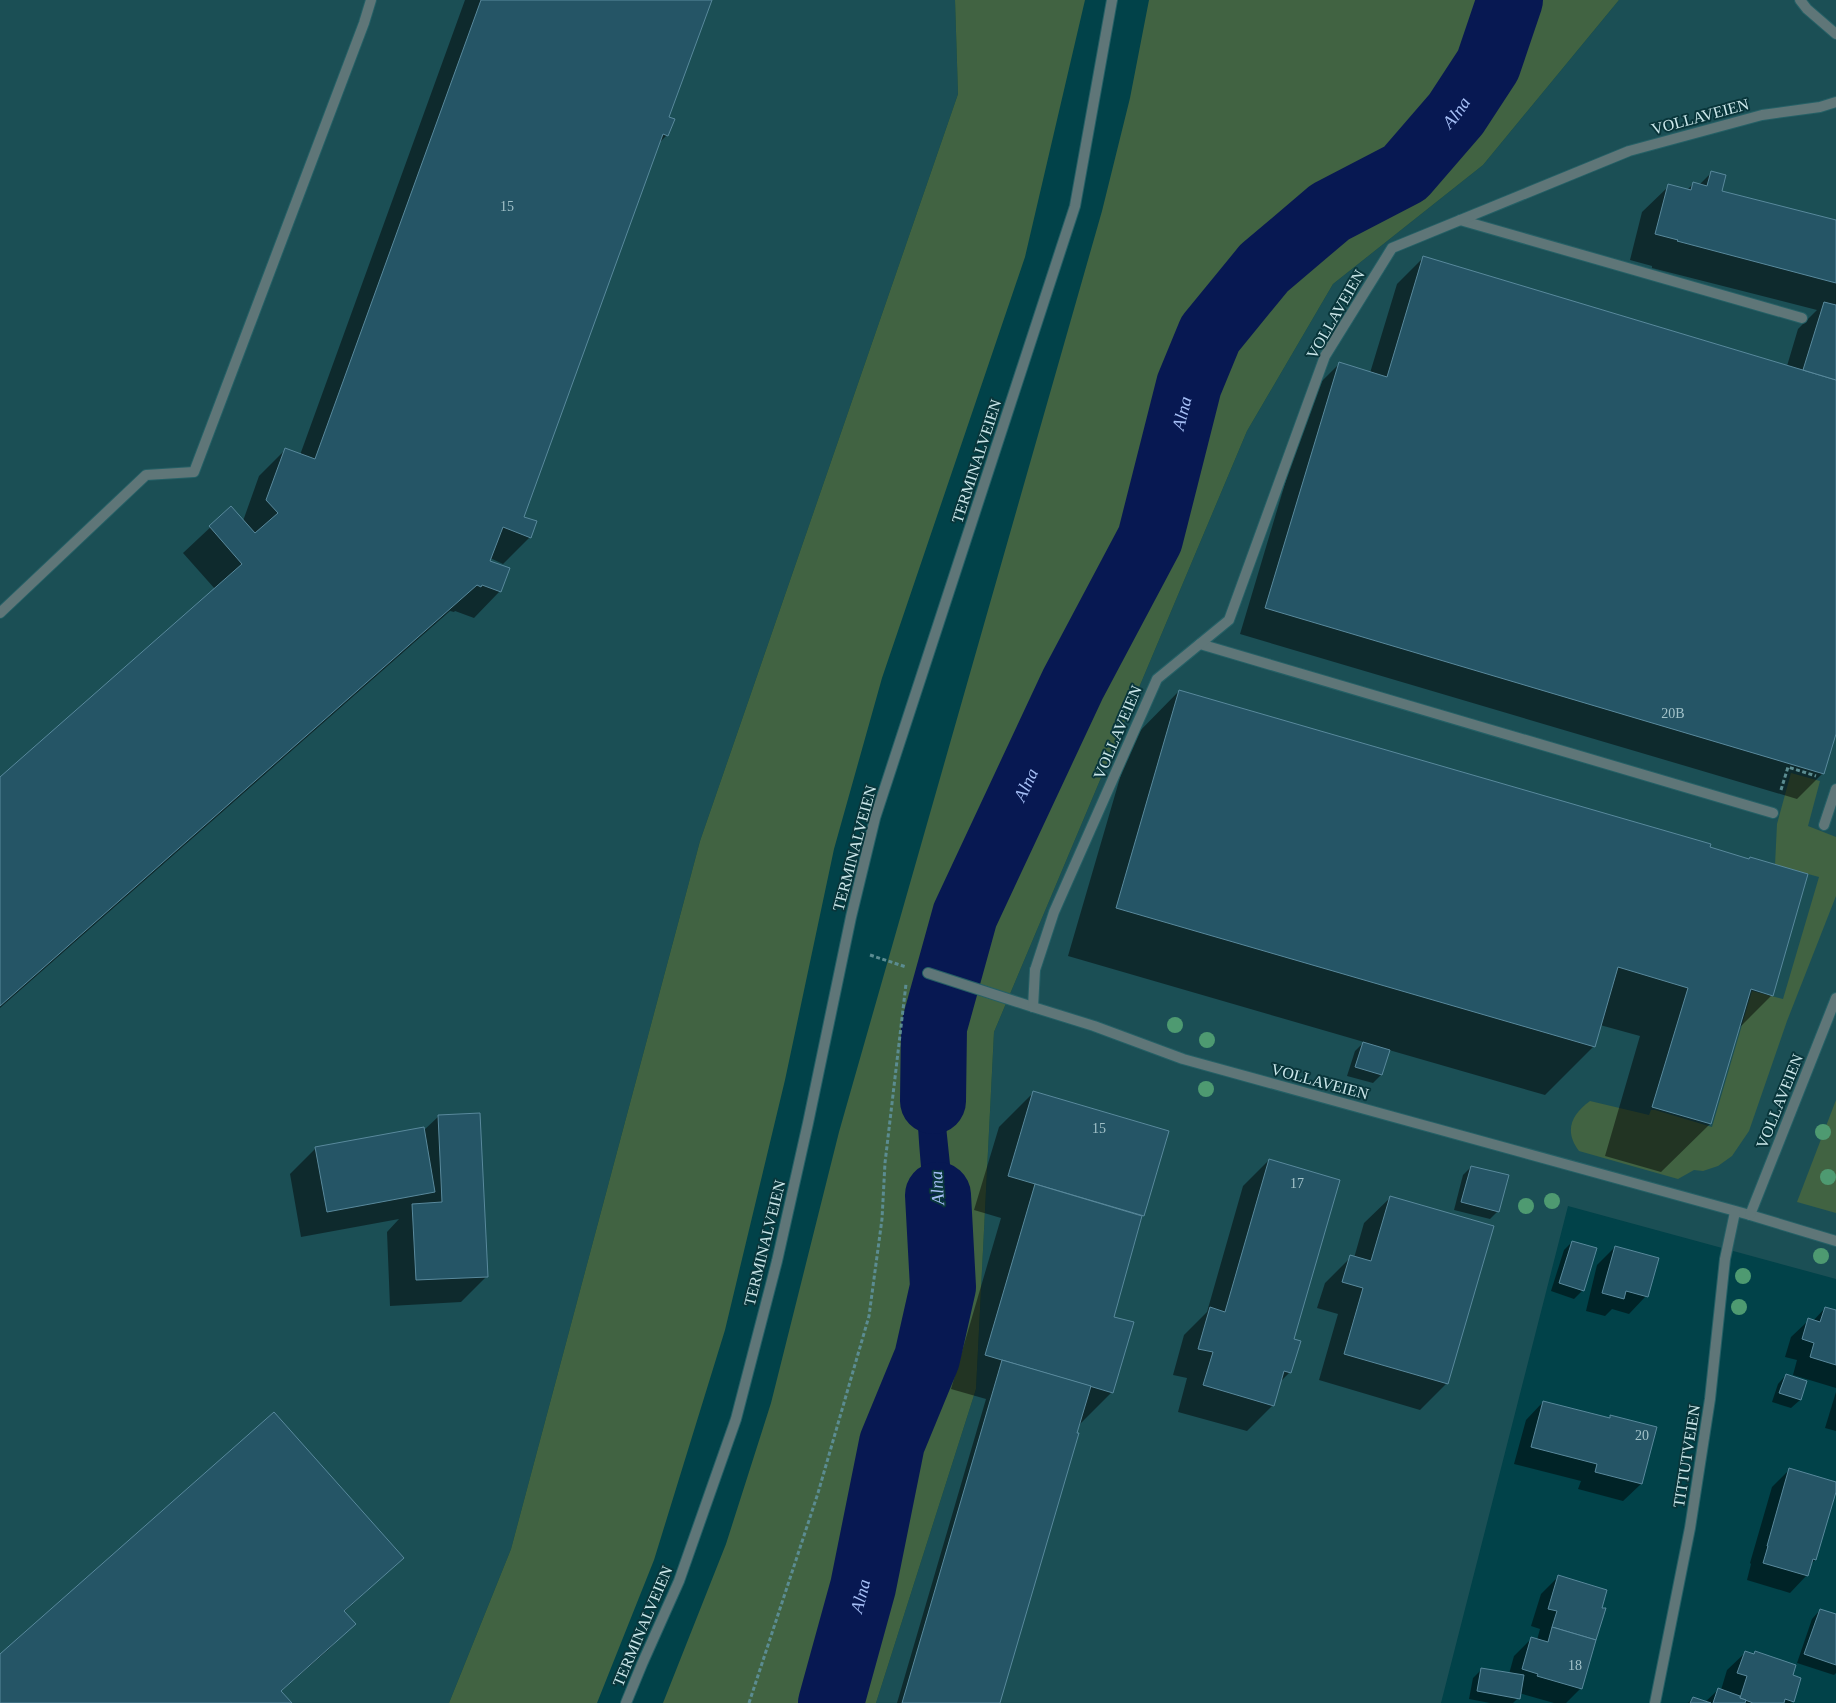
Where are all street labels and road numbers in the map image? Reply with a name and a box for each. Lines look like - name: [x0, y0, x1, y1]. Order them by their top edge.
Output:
- street label: VOLLAVEIEN: [1650, 95, 1751, 138]
- street label: VOLLAVEIEN: [1303, 266, 1368, 362]
- street label: TERMINALVEIEN: [948, 397, 1005, 525]
- street label: VOLLAVEIEN: [1090, 682, 1145, 782]
- street label: TERMINALVEIEN: [830, 783, 880, 913]
- street label: VOLLAVEIEN: [1753, 1051, 1806, 1151]
- street label: VOLLAVEIEN: [1269, 1060, 1371, 1103]
- street label: TERMINALVEIEN: [741, 1178, 788, 1308]
- street label: TITTUTVEIEN: [1670, 1403, 1703, 1509]
- street label: TERMINALVEIEN: [609, 1563, 676, 1689]

